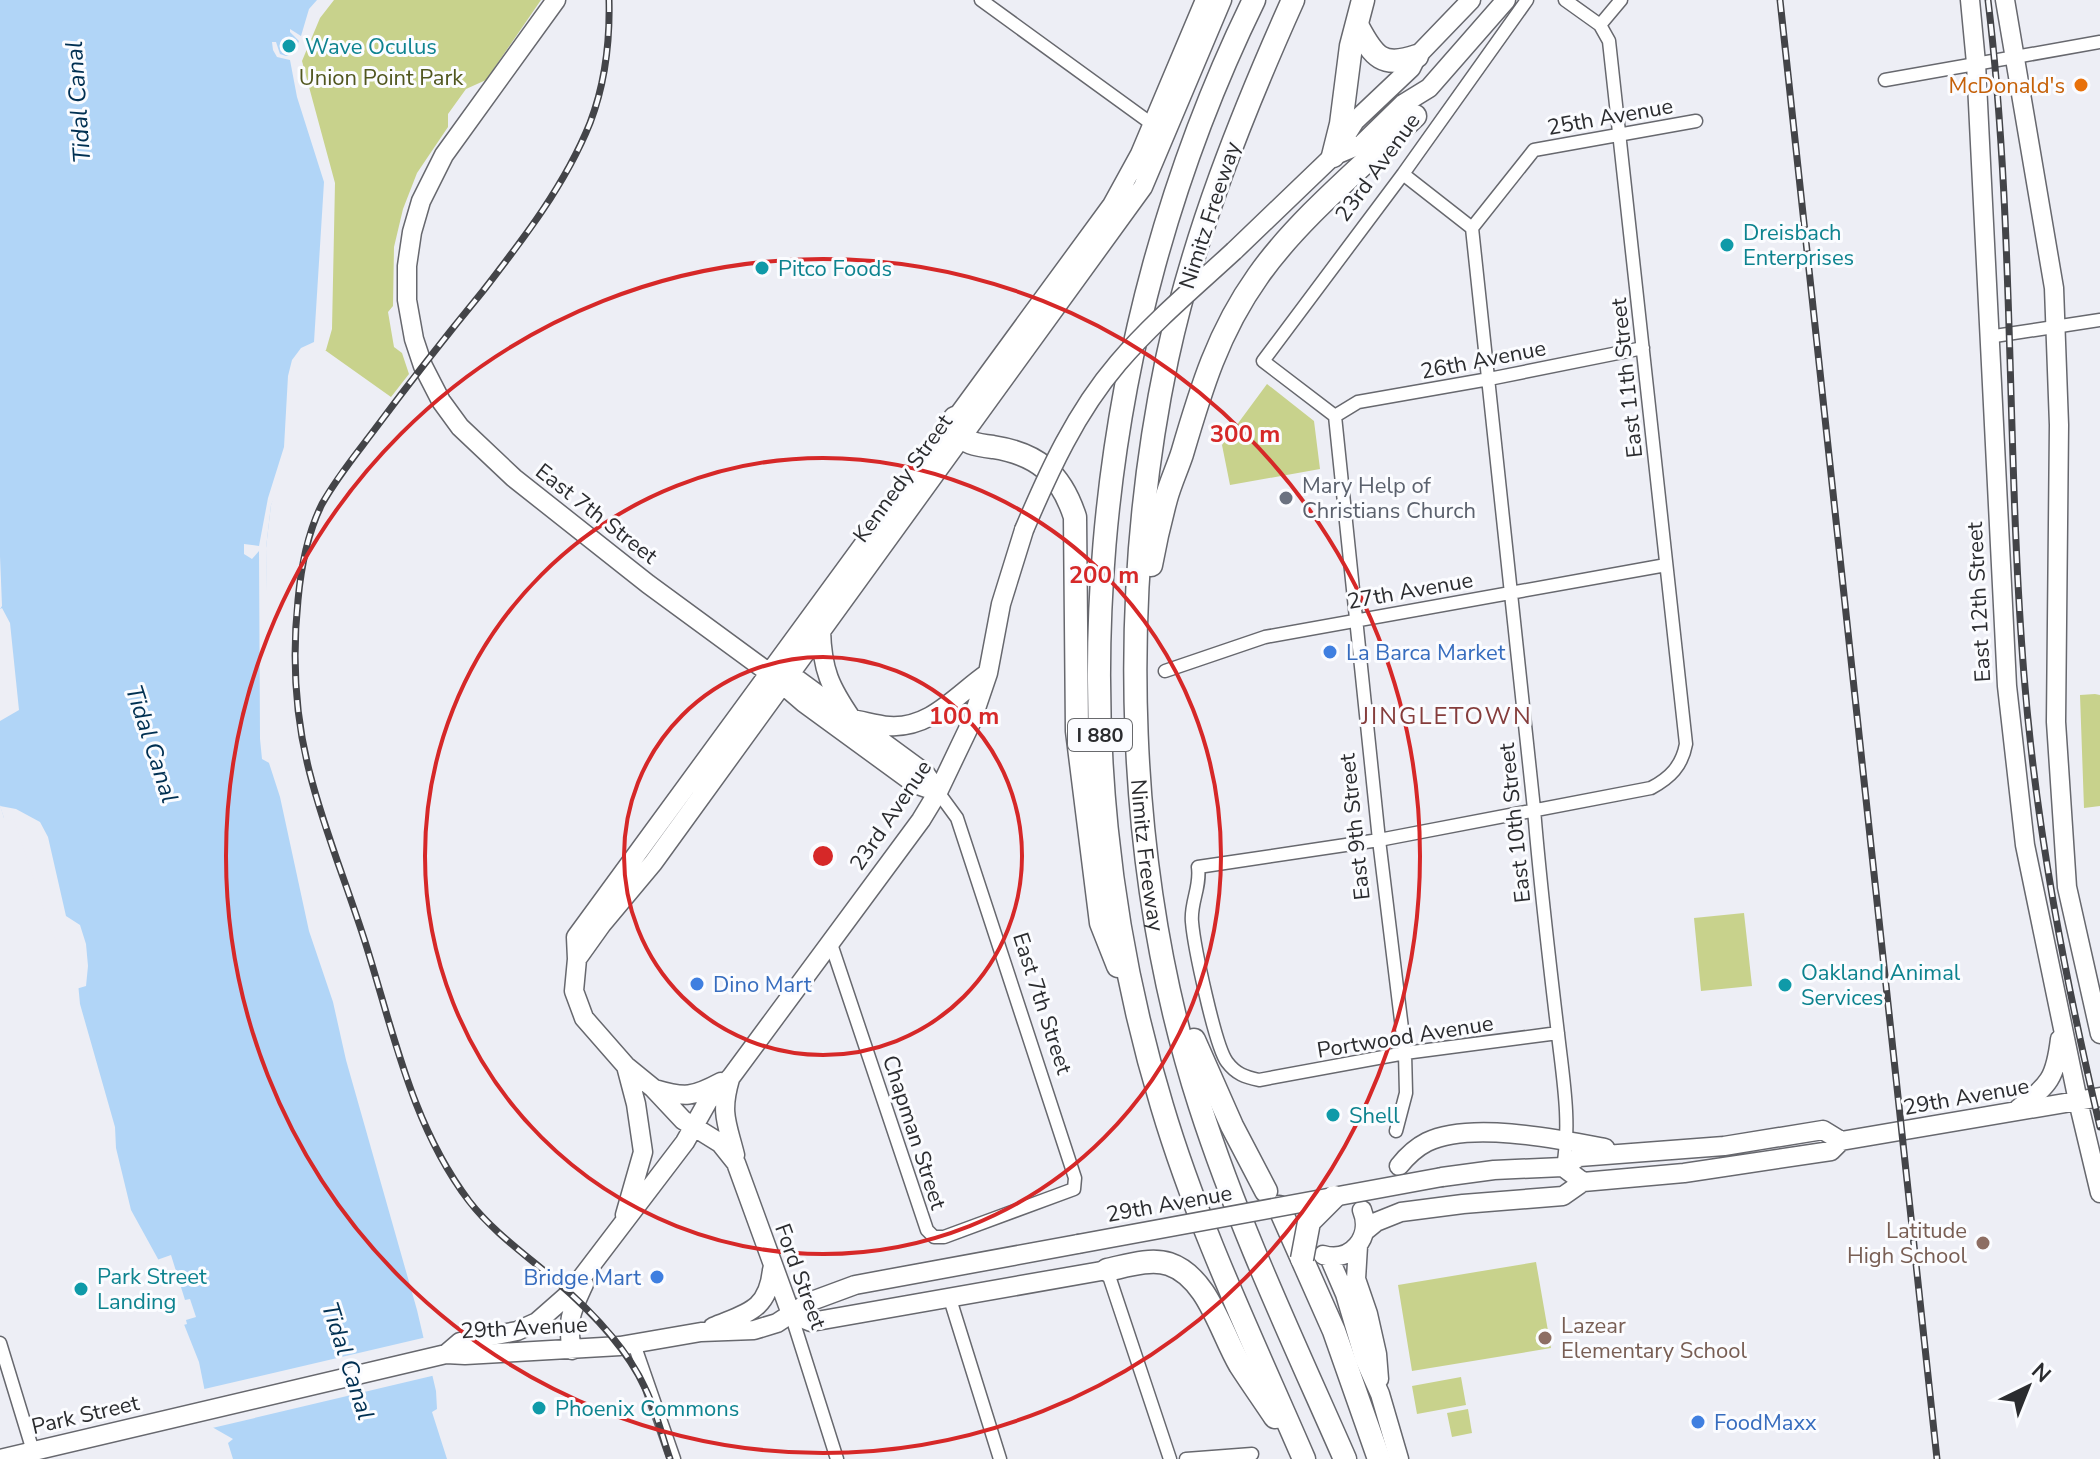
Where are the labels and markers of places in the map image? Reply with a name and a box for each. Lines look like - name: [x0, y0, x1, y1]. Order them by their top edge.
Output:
- place label: Wave Oculus: [305, 32, 437, 62]
- marker: Wave Oculus: [280, 37, 298, 55]
- place label: McDonald's: [1949, 71, 2065, 101]
- marker: McDonald's: [2072, 76, 2090, 94]
- place label: Dreisbach Enterprises: [1743, 218, 1854, 273]
- marker: Dreisbach Enterprises: [1718, 236, 1736, 254]
- place label: Pitco Foods: [778, 254, 892, 284]
- marker: Pitco Foods: [753, 259, 771, 277]
- place label: Mary Help of Christians Church: [1302, 471, 1476, 526]
- marker: Mary Help of Christians Church: [1277, 489, 1295, 507]
- place label: La Barca Market: [1346, 638, 1506, 668]
- marker: La Barca Market: [1321, 643, 1339, 661]
- centre of rings: [809, 842, 837, 870]
- place label: Oakland Animal Services: [1801, 958, 1961, 1013]
- place label: Dino Mart: [713, 970, 812, 1000]
- marker: Dino Mart: [688, 975, 706, 993]
- marker: Oakland Animal Services: [1776, 976, 1794, 994]
- place label: Shell: [1349, 1101, 1400, 1131]
- marker: Shell: [1324, 1106, 1342, 1124]
- place label: Latitude High School: [1847, 1216, 1967, 1271]
- marker: Latitude High School: [1974, 1234, 1992, 1252]
- place label: Park Street Landing: [97, 1262, 207, 1317]
- place label: Bridge Mart: [523, 1263, 641, 1293]
- marker: Bridge Mart: [648, 1268, 666, 1286]
- marker: Park Street Landing: [72, 1280, 90, 1298]
- place label: Lazear Elementary School: [1561, 1311, 1747, 1366]
- marker: Lazear Elementary School: [1536, 1329, 1554, 1347]
- place label: Phoenix Commons: [555, 1394, 739, 1424]
- marker: Phoenix Commons: [530, 1399, 548, 1417]
- place label: FoodMaxx: [1714, 1408, 1817, 1438]
- marker: FoodMaxx: [1689, 1413, 1707, 1431]

